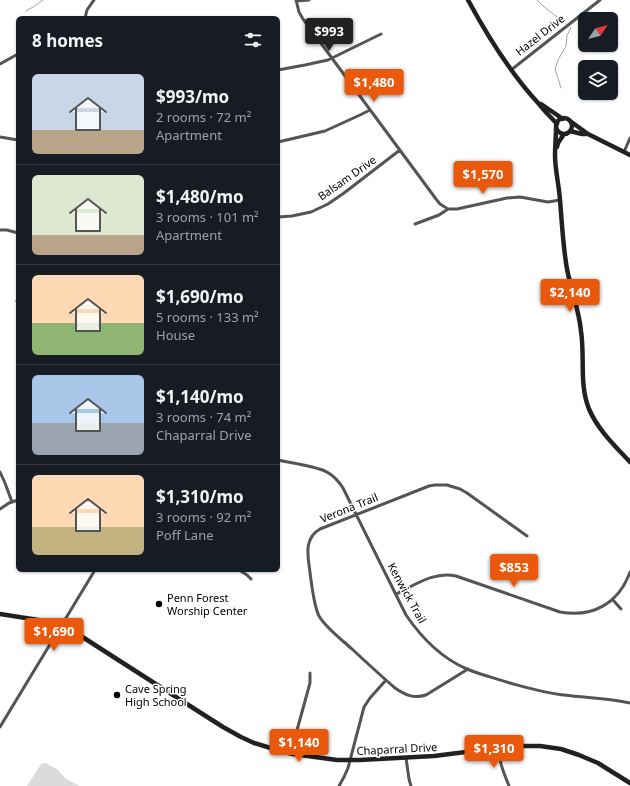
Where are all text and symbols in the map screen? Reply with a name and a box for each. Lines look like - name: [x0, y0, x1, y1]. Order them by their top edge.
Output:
- street label: Hazel Drive: [512, 11, 567, 59]
- north arrow: [578, 12, 618, 52]
- map controls: [578, 12, 618, 100]
- pin: $993: [305, 18, 353, 52]
- text: $993: [314, 22, 344, 40]
- text: 8 homes: [32, 29, 103, 52]
- icon: filters: [242, 29, 264, 51]
- button: layers: [578, 60, 618, 100]
- pin: $1,480: [341, 69, 407, 103]
- text: $1,480: [354, 73, 394, 91]
- text: $993/mo: [156, 85, 229, 108]
- icon: home: [64, 90, 112, 138]
- text: 2 rooms · 72 m²: [156, 108, 251, 126]
- text: Apartment: [156, 126, 222, 144]
- street label: Balsam Drive: [315, 152, 379, 203]
- pin: $1,570: [450, 161, 516, 195]
- text: $1,570: [463, 165, 503, 183]
- text: $1,480/mo: [156, 185, 244, 208]
- icon: home: [64, 191, 112, 239]
- text: 3 rooms · 101 m²: [156, 208, 259, 226]
- text: Apartment: [156, 226, 222, 244]
- pin: $2,140: [537, 279, 603, 313]
- text: $2,140: [550, 283, 590, 301]
- text: $1,690/mo: [156, 285, 244, 308]
- icon: home: [64, 291, 112, 339]
- text: 5 rooms · 133 m²: [156, 308, 259, 326]
- text: House: [156, 326, 195, 344]
- text: $1,140/mo: [156, 385, 244, 408]
- icon: home: [64, 391, 112, 439]
- text: 3 rooms · 74 m²: [156, 408, 251, 426]
- text: Chaparral Drive: [156, 426, 252, 444]
- text: $1,310/mo: [156, 485, 244, 508]
- street label: Verona Trail: [318, 489, 380, 526]
- icon: home: [64, 491, 112, 539]
- text: 3 rooms · 92 m²: [156, 508, 251, 526]
- text: Poff Lane: [156, 526, 214, 544]
- pin: $853: [490, 554, 538, 588]
- text: $853: [499, 558, 529, 576]
- street label: Kenwick Trail: [385, 560, 430, 626]
- place label: Penn Forest Worship Center: [167, 590, 248, 618]
- marker: Penn Forest Worship Center: [154, 599, 164, 609]
- pin: $1,690: [21, 618, 87, 652]
- text: $1,690: [34, 622, 74, 640]
- place label: Cave Spring High School: [125, 681, 187, 709]
- marker: Cave Spring High School: [112, 690, 122, 700]
- pin: $1,140: [266, 729, 332, 763]
- text: $1,140: [279, 733, 319, 751]
- pin: $1,310: [461, 735, 527, 769]
- street label: Chaparral Drive: [356, 739, 438, 758]
- text: $1,310: [474, 739, 514, 757]

